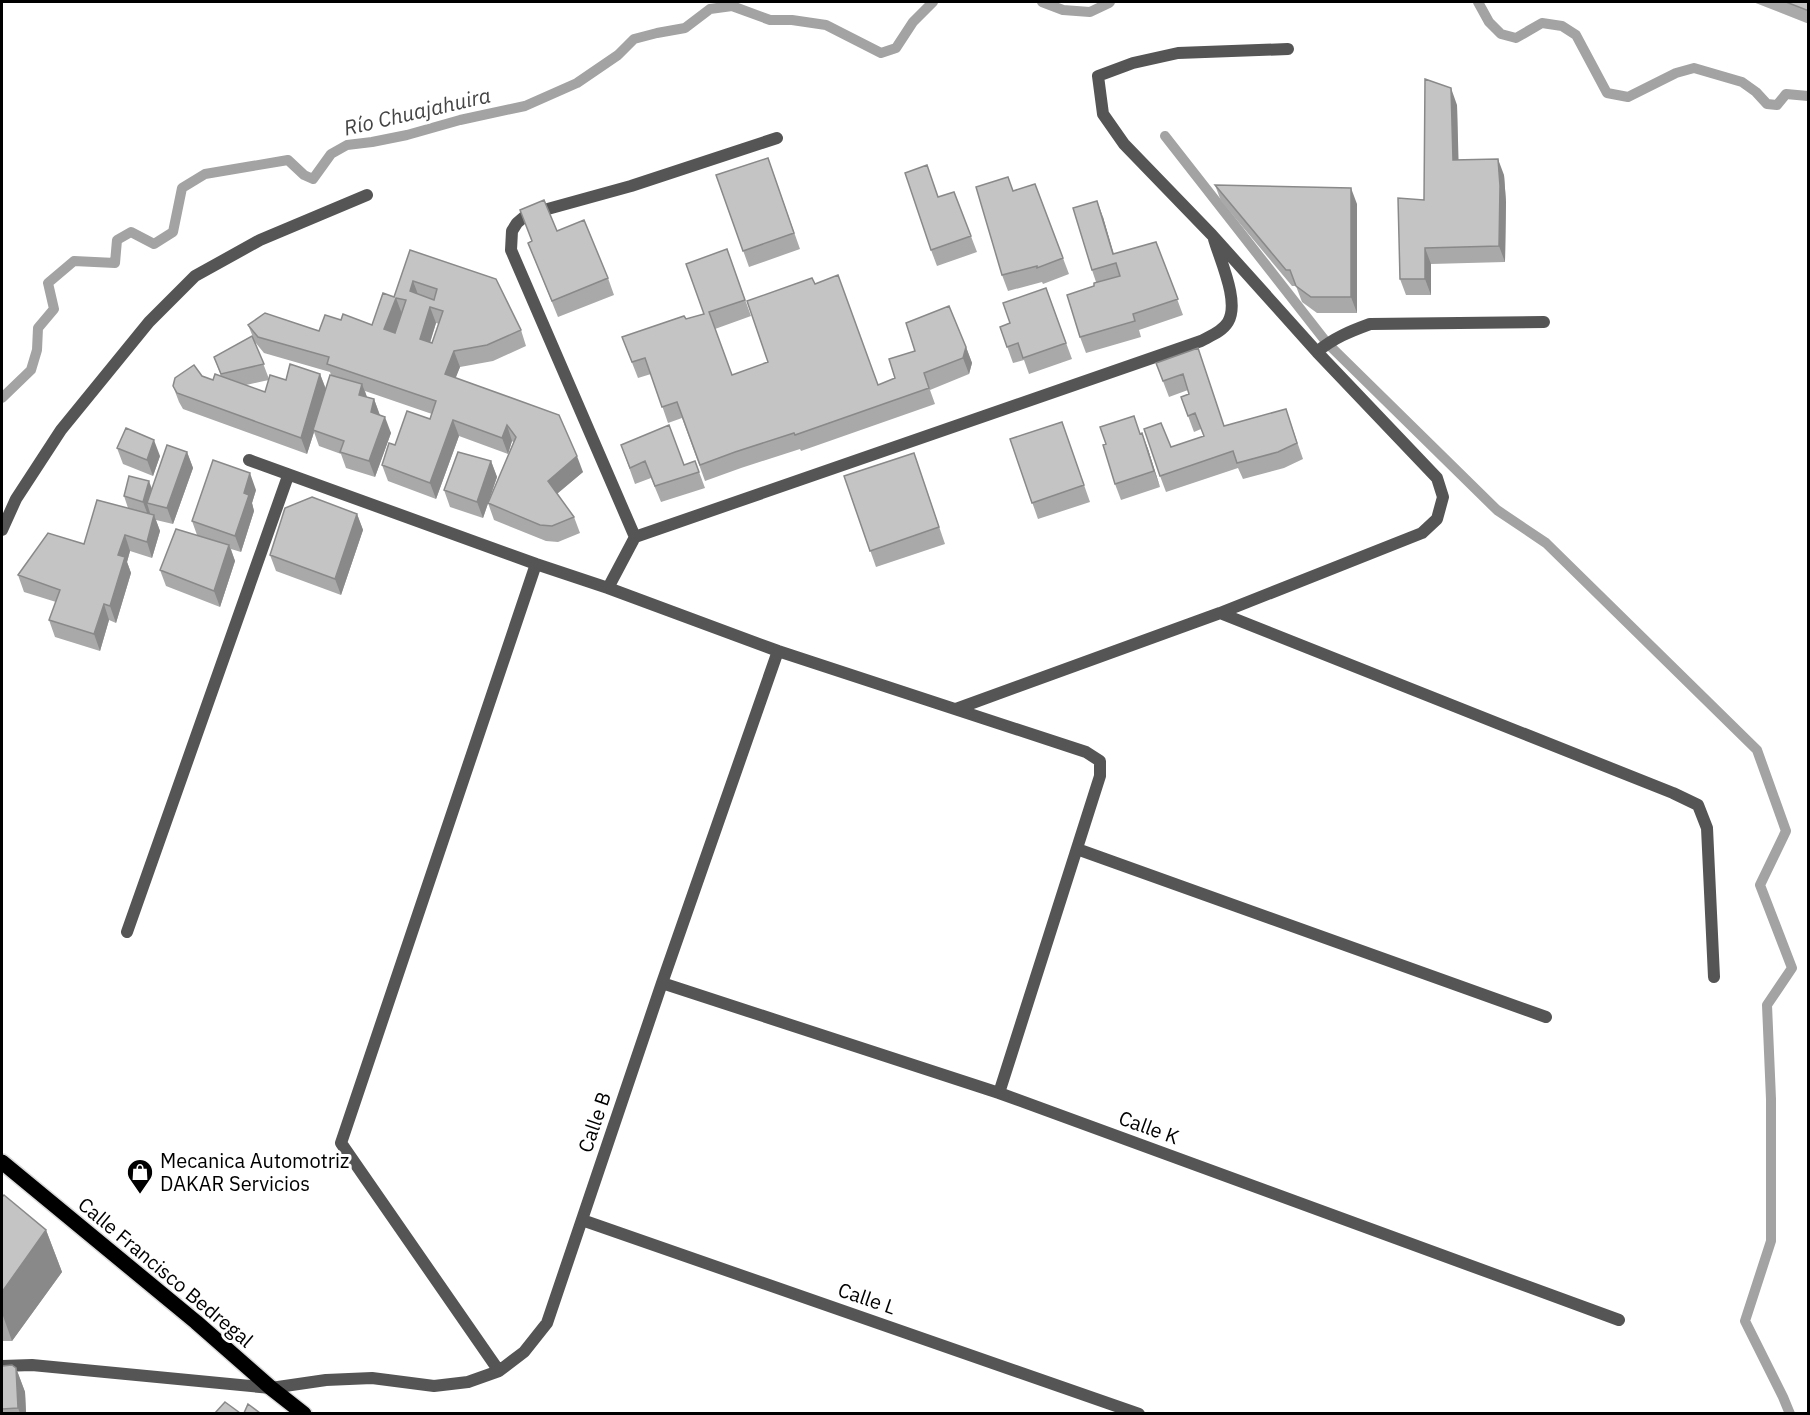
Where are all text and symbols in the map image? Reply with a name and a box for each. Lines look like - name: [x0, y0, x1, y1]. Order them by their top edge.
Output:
- water label: Río Chuajahuira: [341, 80, 493, 142]
- street label: Calle B: [571, 1088, 617, 1156]
- street label: Calle K: [1115, 1104, 1183, 1150]
- place label: Mecanica Automotriz DAKAR Servicios: [160, 1147, 349, 1197]
- shop icon: Mecanica Automotriz DAKAR Servicios: [125, 1157, 155, 1195]
- street label: Calle Francisco Bedregal: [73, 1191, 259, 1353]
- street label: Calle L: [834, 1276, 900, 1320]

